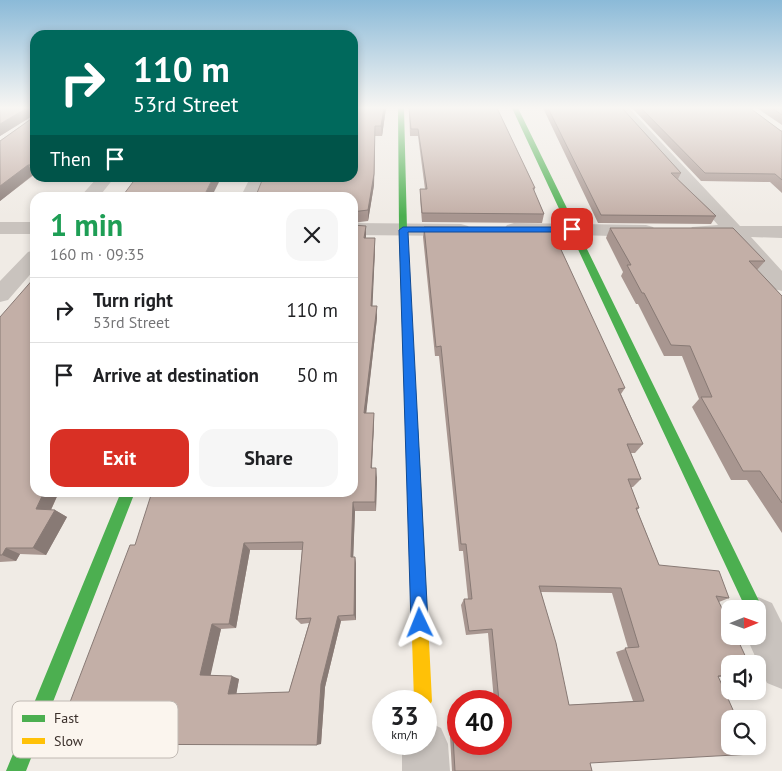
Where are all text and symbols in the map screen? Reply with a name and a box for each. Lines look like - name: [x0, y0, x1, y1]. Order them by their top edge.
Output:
- text: 110 m: [133, 46, 230, 92]
- icon: right: [50, 50, 115, 115]
- text: 53rd Street: [133, 90, 238, 118]
- icon: arrive: [101, 145, 129, 173]
- text: Then: [50, 147, 91, 171]
- text: 1 min: [50, 205, 123, 244]
- pin: [551, 208, 593, 250]
- button: close: [286, 209, 338, 261]
- icon: arrive: [558, 215, 586, 243]
- text: 160 m · 09:35: [50, 244, 145, 264]
- text: Turn right: [93, 288, 173, 312]
- icon: right: [50, 296, 78, 324]
- text: 110 m: [286, 298, 338, 322]
- text: 53rd Street: [93, 312, 170, 332]
- icon: arrive: [50, 361, 78, 389]
- text: Arrive at destination: [93, 363, 259, 387]
- text: 50 m: [297, 363, 338, 387]
- button: Exit: [50, 429, 189, 487]
- button: Share: [199, 429, 338, 487]
- position arrow: [393, 596, 445, 648]
- north arrow: [721, 600, 766, 645]
- map controls: [721, 600, 766, 755]
- button: sound: [721, 655, 766, 700]
- speed limit sign: 40: [447, 690, 512, 755]
- text: 33: [390, 700, 419, 732]
- legend: [12, 701, 178, 758]
- text: Fast: [54, 709, 79, 727]
- button: search: [721, 710, 766, 755]
- text: km/h: [391, 727, 418, 742]
- text: Slow: [54, 732, 84, 750]

